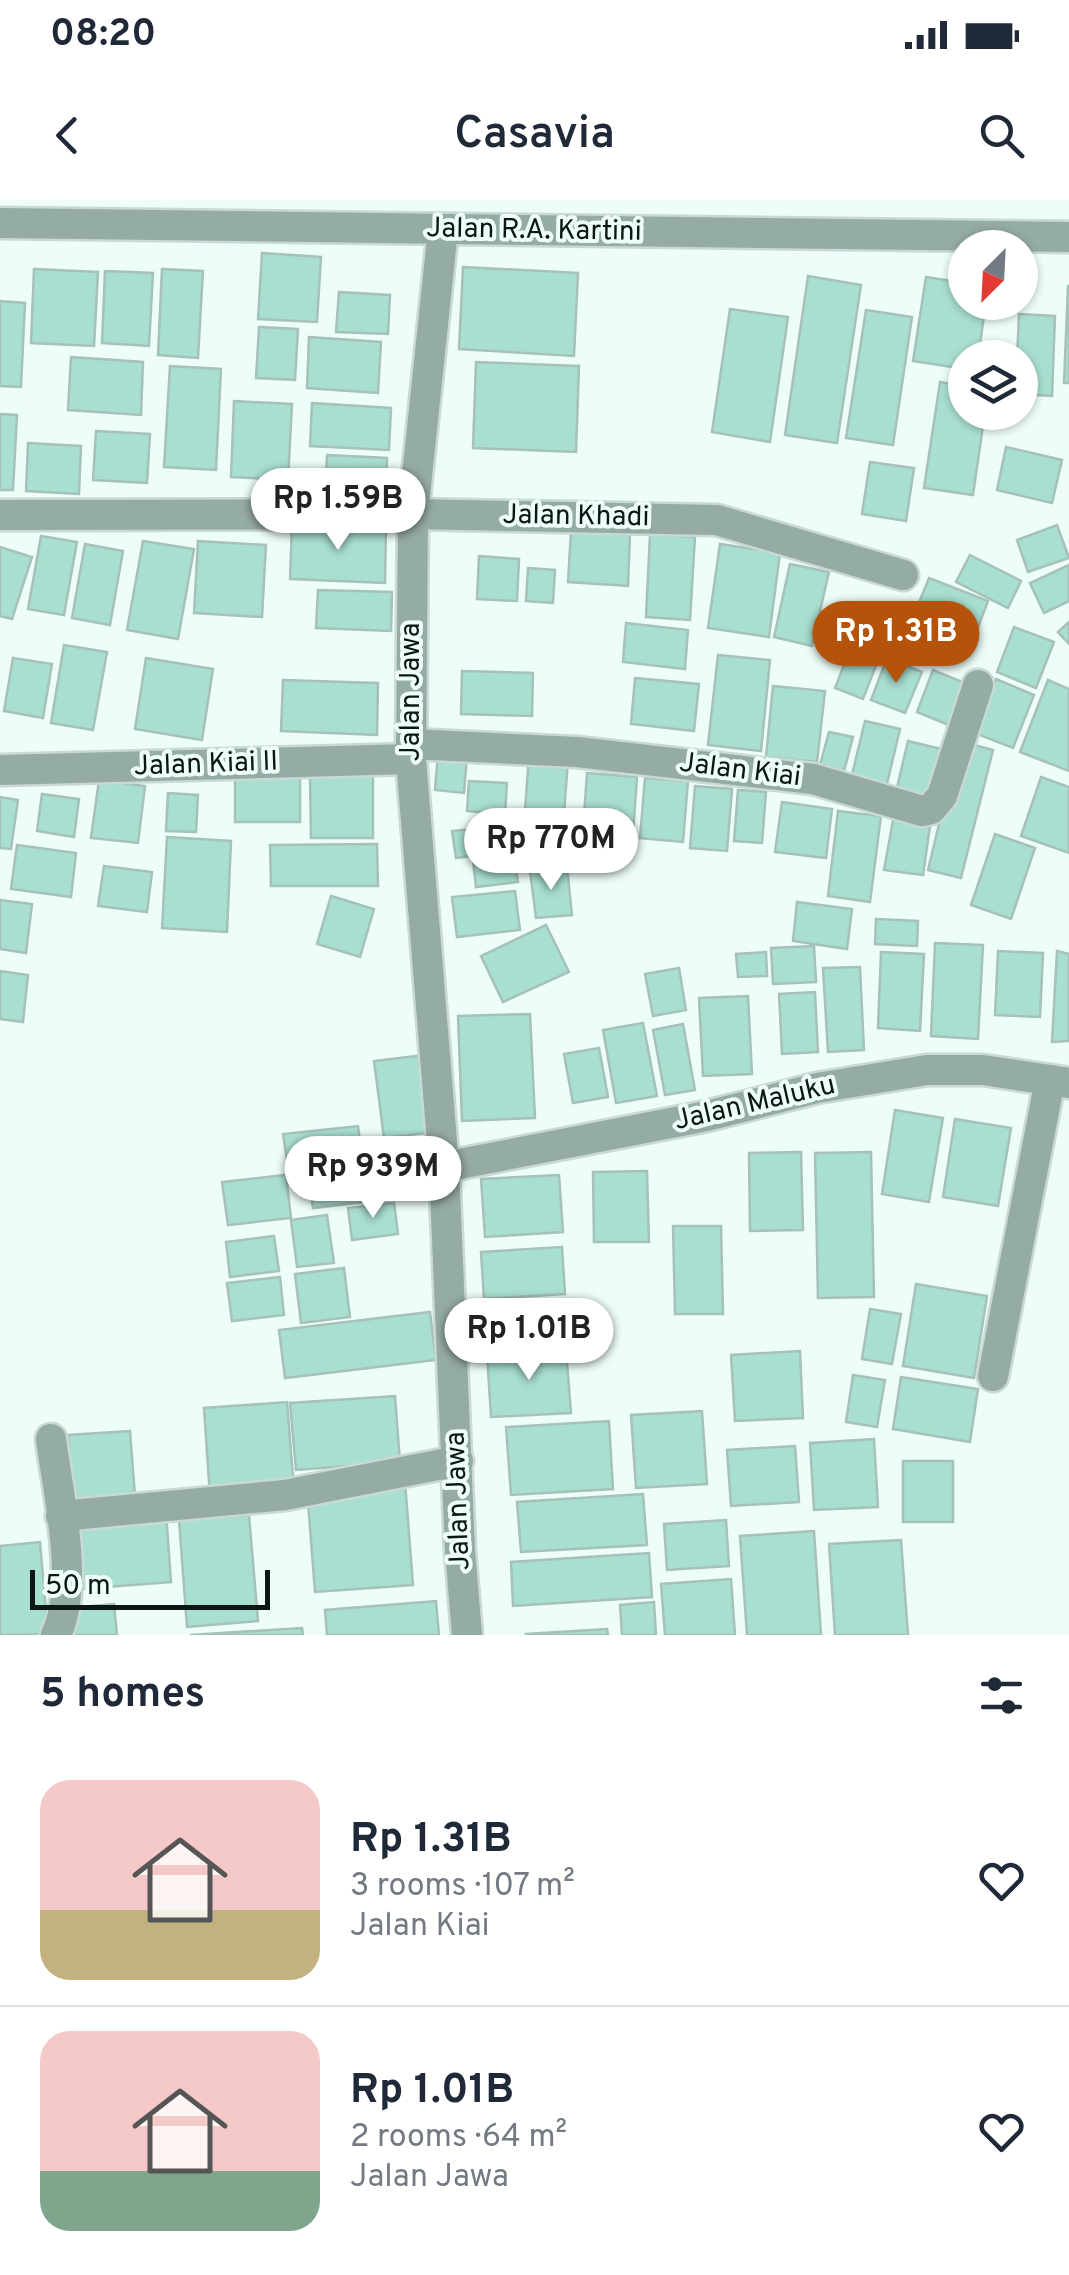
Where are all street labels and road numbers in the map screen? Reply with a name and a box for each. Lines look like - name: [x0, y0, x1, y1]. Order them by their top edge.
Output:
- street label: Jalan R.A. Kartini: [426, 211, 642, 251]
- street label: Jalan Khadi: [502, 498, 650, 536]
- street label: Jalan Jawa: [394, 623, 430, 762]
- street label: Jalan Kiai II: [133, 744, 279, 786]
- street label: Jalan Kiai: [677, 746, 803, 796]
- street label: Jalan Maluku: [671, 1068, 839, 1140]
- street label: Jalan Jawa: [439, 1431, 479, 1571]

